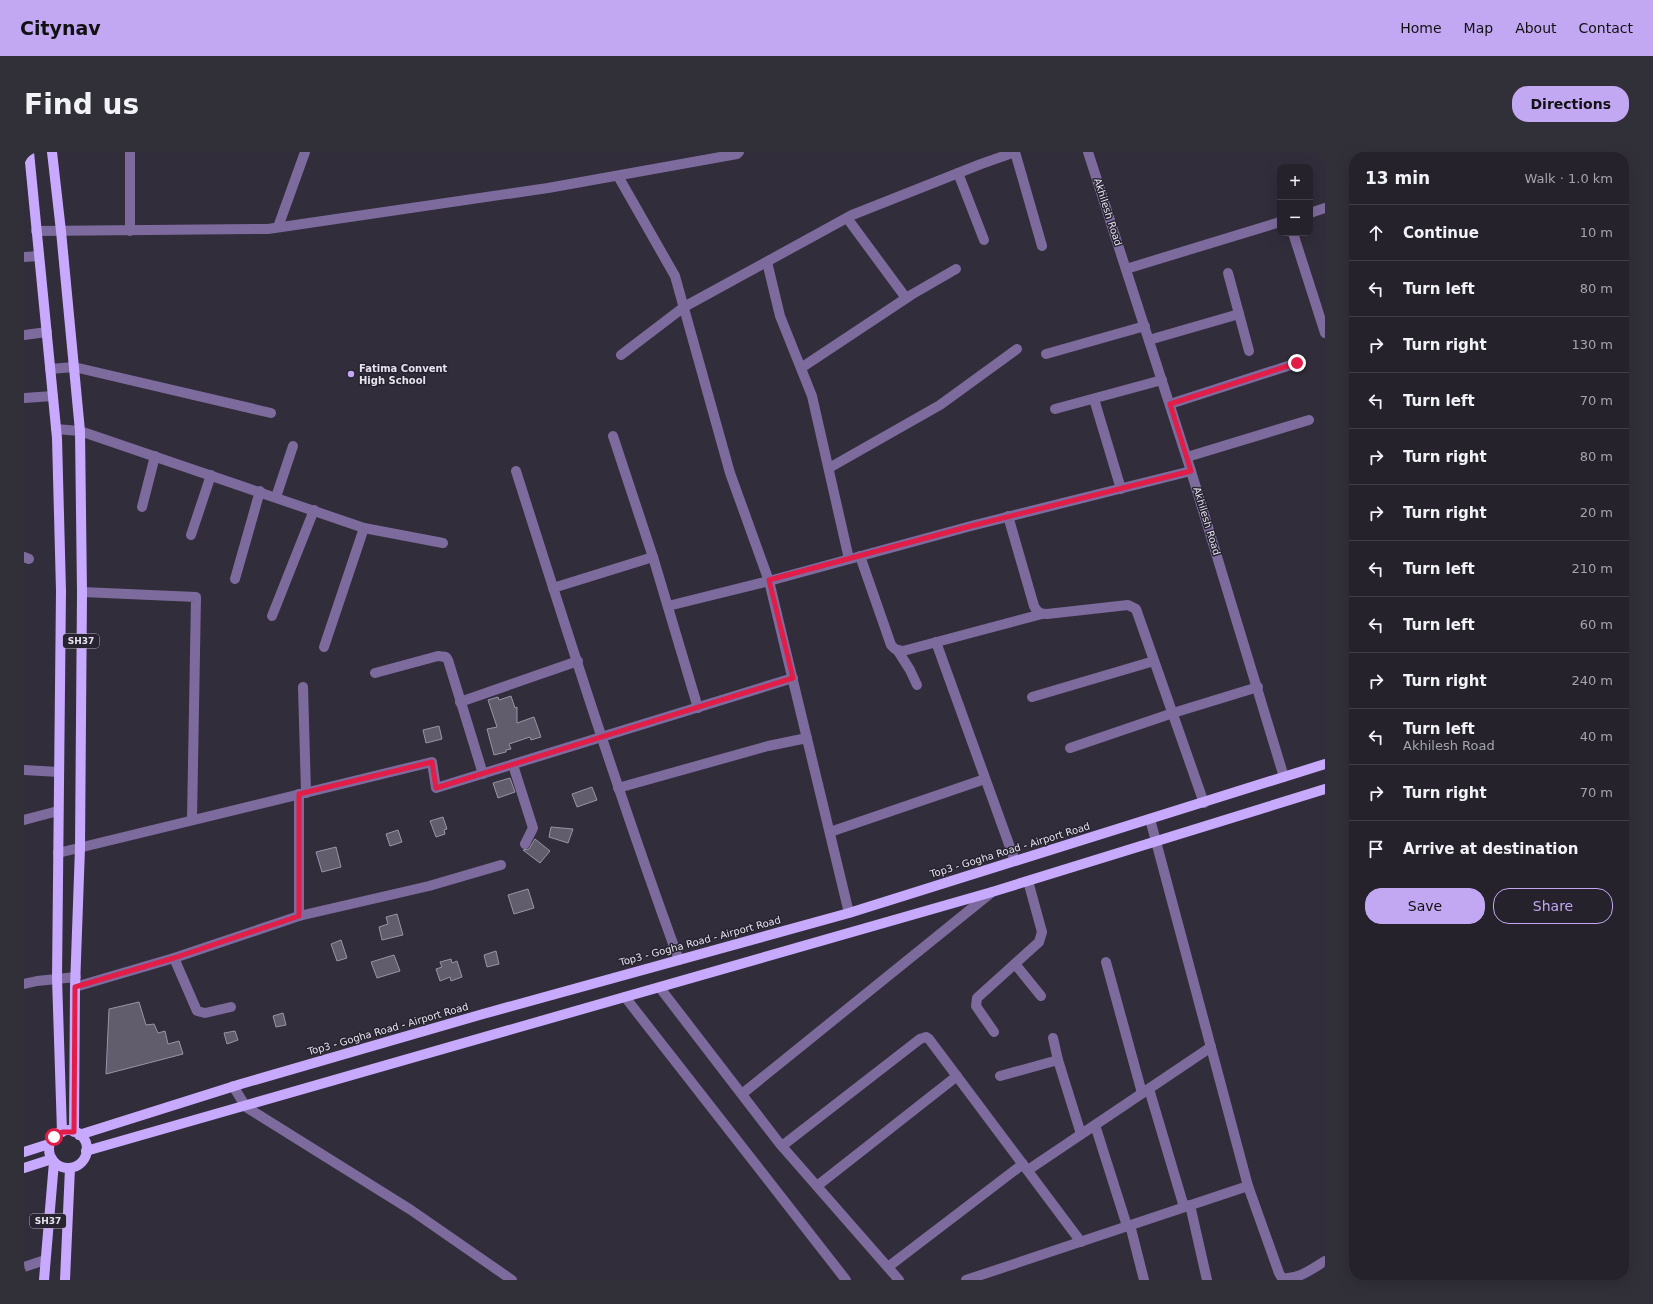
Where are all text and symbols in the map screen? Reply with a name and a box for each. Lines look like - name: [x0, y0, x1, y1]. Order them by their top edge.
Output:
- text: Citynav: [20, 17, 101, 39]
- text: Home: [1400, 20, 1442, 36]
- text: Map: [1464, 20, 1493, 36]
- text: About: [1515, 20, 1557, 36]
- text: Contact: [1579, 20, 1633, 36]
- button: Directions: [1512, 86, 1629, 122]
- text: Find us: [24, 88, 139, 121]
- map controls: [1277, 164, 1313, 236]
- button: +: [1277, 164, 1313, 200]
- text: 13 min: [1365, 168, 1430, 188]
- text: Walk · 1.0 km: [1524, 171, 1613, 186]
- street label: Akhilesh Road: [1092, 177, 1124, 247]
- button: −: [1277, 200, 1313, 236]
- icon: ahead: [1365, 222, 1387, 244]
- text: Continue: [1403, 224, 1479, 242]
- text: 10 m: [1580, 225, 1613, 240]
- icon: left: [1365, 278, 1387, 300]
- text: Turn left: [1403, 280, 1475, 298]
- text: 80 m: [1580, 281, 1613, 296]
- icon: right: [1365, 334, 1387, 356]
- text: Turn right: [1403, 336, 1487, 354]
- text: 130 m: [1571, 337, 1613, 352]
- route end: [1288, 354, 1306, 372]
- place label: Fatima Convent High School: [359, 363, 448, 386]
- marker: Fatima Convent High School: [346, 369, 356, 379]
- icon: left: [1365, 390, 1387, 412]
- text: Turn left: [1403, 392, 1475, 410]
- text: 70 m: [1580, 393, 1613, 408]
- icon: right: [1365, 446, 1387, 468]
- text: Turn right: [1403, 448, 1487, 466]
- text: 80 m: [1580, 449, 1613, 464]
- street label: Akhilesh Road: [1191, 486, 1223, 556]
- icon: right: [1365, 502, 1387, 524]
- text: Turn right: [1403, 504, 1487, 522]
- text: 20 m: [1580, 505, 1613, 520]
- icon: left: [1365, 558, 1387, 580]
- text: Turn left: [1403, 560, 1475, 578]
- text: 210 m: [1571, 561, 1613, 576]
- icon: left: [1365, 614, 1387, 636]
- text: Turn left: [1403, 616, 1475, 634]
- text: 60 m: [1580, 617, 1613, 632]
- road number: SH37: [63, 634, 99, 648]
- icon: right: [1365, 670, 1387, 692]
- text: Turn right: [1403, 672, 1487, 690]
- text: 240 m: [1571, 673, 1613, 688]
- text: Turn left: [1403, 720, 1475, 738]
- icon: left: [1365, 726, 1387, 748]
- text: 40 m: [1580, 729, 1613, 744]
- text: Akhilesh Road: [1403, 738, 1495, 753]
- icon: right: [1365, 782, 1387, 804]
- text: Turn right: [1403, 784, 1487, 802]
- text: 70 m: [1580, 785, 1613, 800]
- street label: Top3 - Gogha Road - Airport Road: [928, 820, 1091, 880]
- icon: arrive: [1365, 838, 1387, 860]
- text: Arrive at destination: [1403, 840, 1578, 858]
- button: Save: [1365, 888, 1485, 924]
- button: Share: [1493, 888, 1613, 924]
- street label: Top3 - Gogha Road - Airport Road: [617, 914, 782, 968]
- street label: Top3 - Gogha Road - Airport Road: [305, 1001, 470, 1058]
- route start: [45, 1128, 63, 1146]
- road number: SH37: [30, 1214, 66, 1228]

